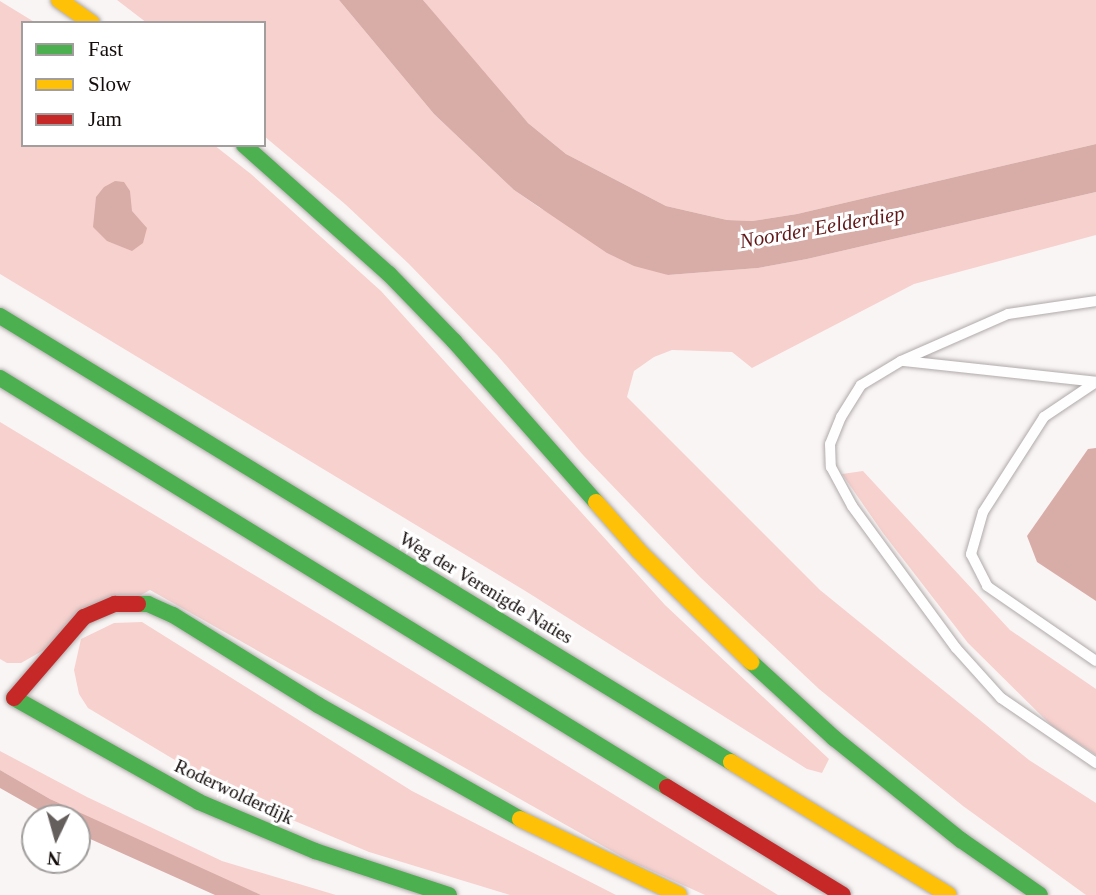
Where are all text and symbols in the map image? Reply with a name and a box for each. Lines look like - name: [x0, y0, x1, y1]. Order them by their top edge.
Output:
- legend: [21, 21, 266, 147]
- text: Fast: [88, 37, 123, 61]
- text: Slow: [88, 72, 131, 96]
- text: Jam: [88, 107, 122, 131]
- water label: Noorder Eelderdiep: [738, 200, 906, 254]
- street label: Weg der Verenigde Naties: [395, 527, 577, 649]
- street label: Roderwolderdijk: [171, 754, 297, 830]
- north arrow: [21, 804, 91, 874]
- text: N: [47, 847, 62, 869]

